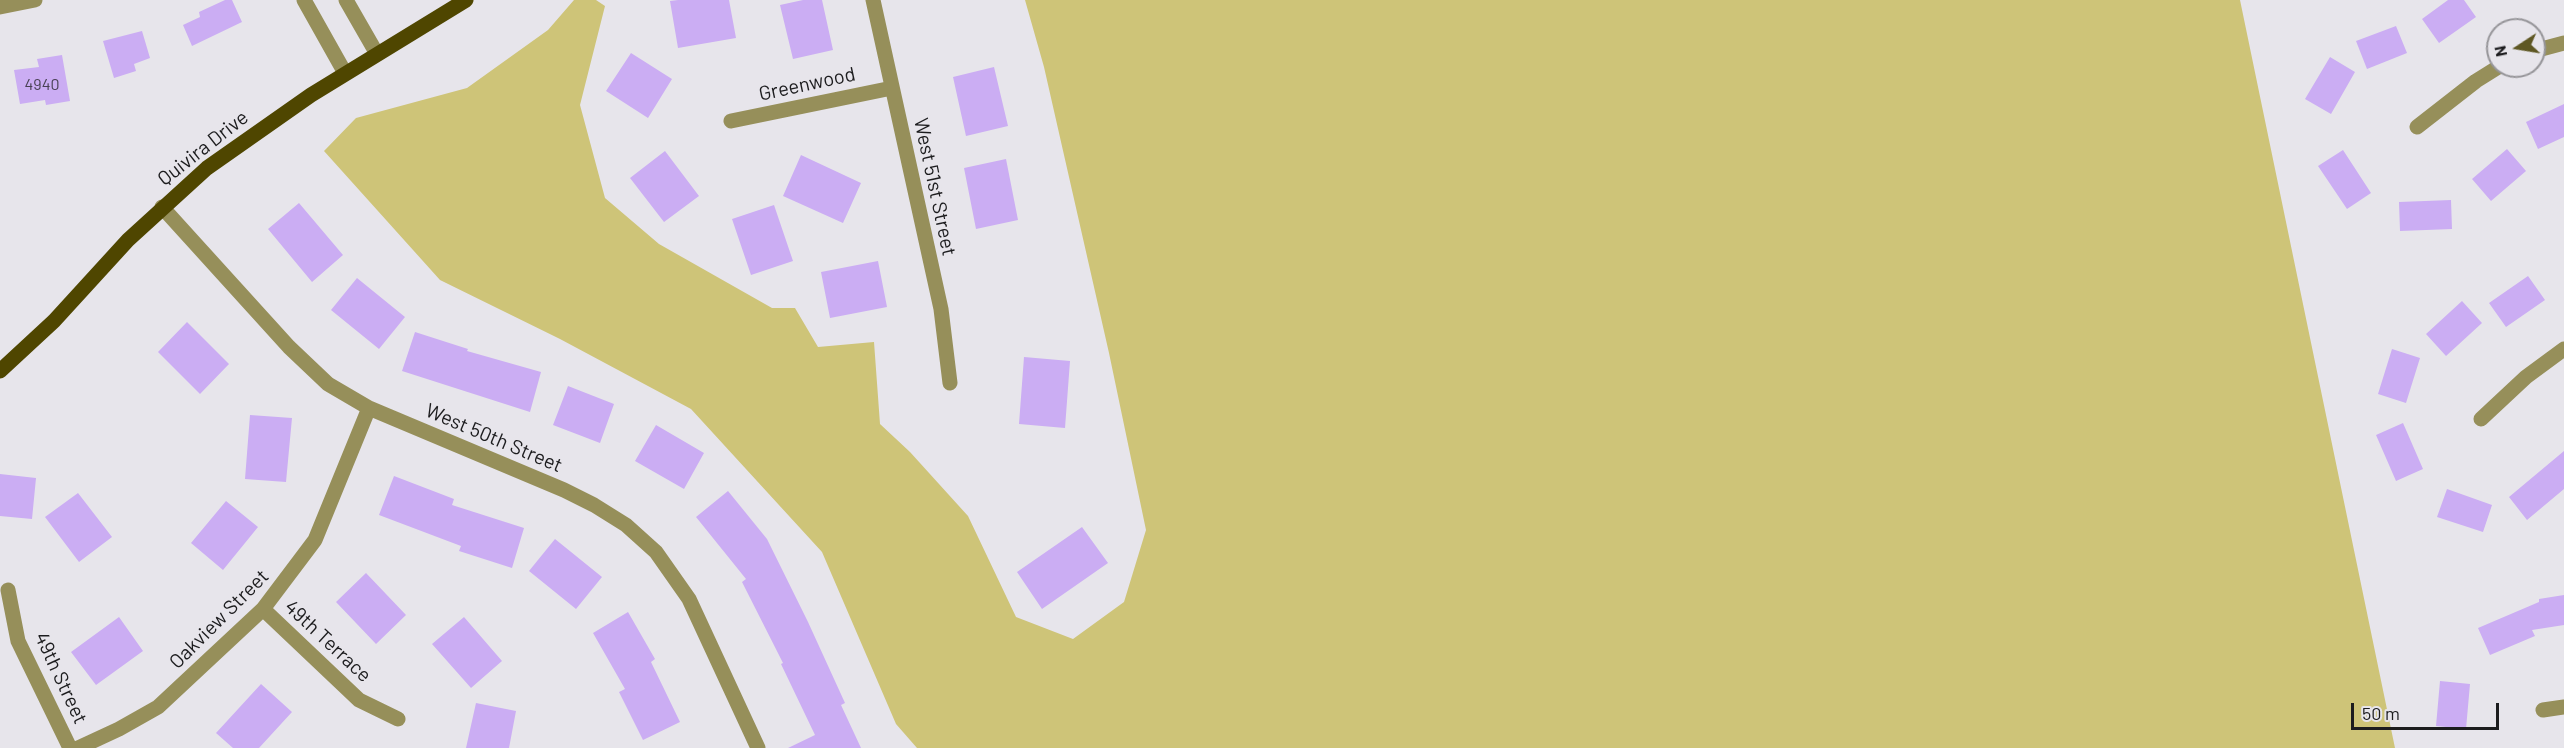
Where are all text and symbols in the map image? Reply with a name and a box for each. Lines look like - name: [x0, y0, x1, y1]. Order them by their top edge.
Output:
- north arrow: [2486, 18, 2546, 78]
- text: N: [2489, 44, 2510, 59]
- street label: Greenwood: [756, 62, 858, 106]
- house number: 4940: [24, 75, 60, 95]
- street label: Quivira Drive: [153, 105, 253, 191]
- street label: West 51st Street: [909, 116, 961, 258]
- street label: West 50th Street: [422, 398, 566, 478]
- street label: Oakview Street: [164, 564, 274, 674]
- street label: 49th Terrace: [280, 595, 376, 687]
- street label: 49th Street: [29, 628, 93, 728]
- scale bar: [2354, 691, 2502, 729]
- text: 50 m: [2362, 702, 2400, 724]

